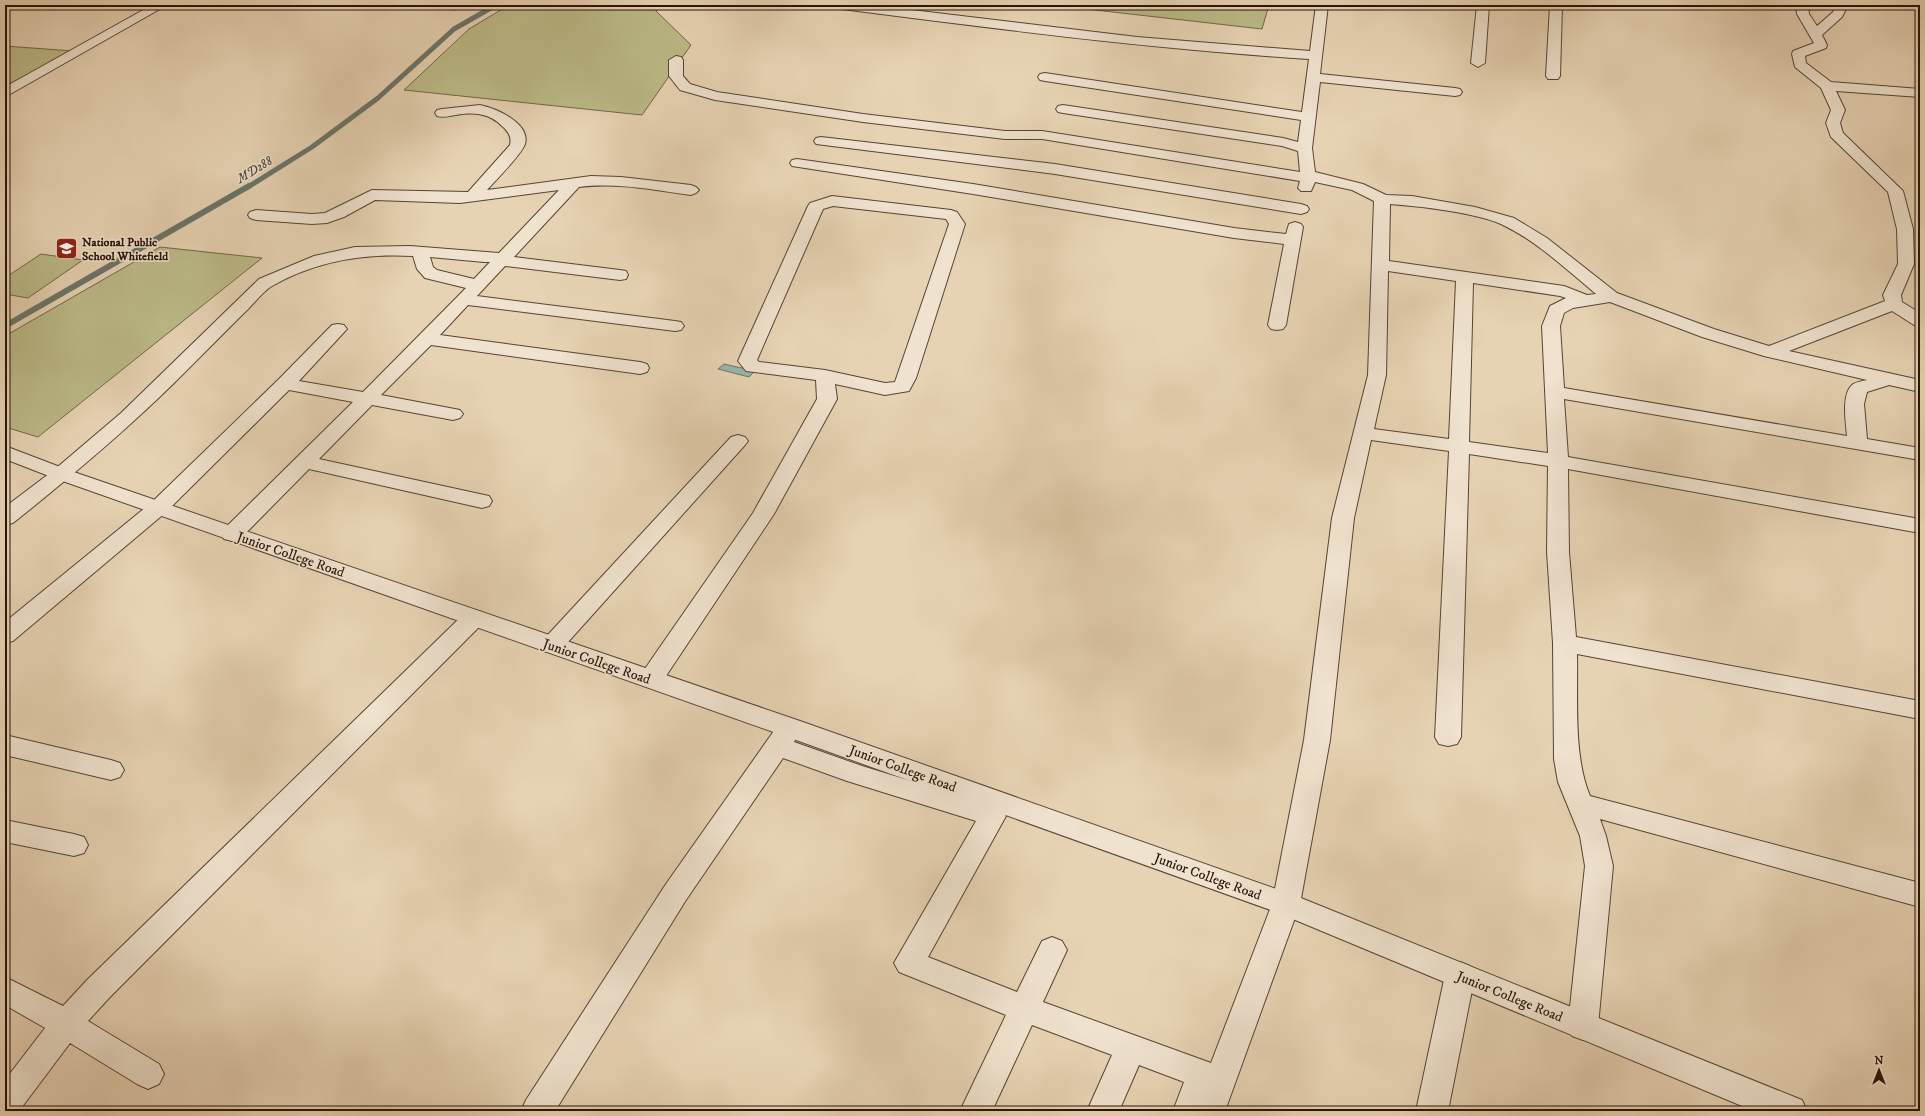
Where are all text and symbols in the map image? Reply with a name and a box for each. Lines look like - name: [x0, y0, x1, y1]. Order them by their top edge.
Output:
- water label: MD288: [233, 153, 276, 187]
- place label: National Public School Whitefield: [82, 235, 169, 264]
- school or university icon: National Public School Whitefield: [54, 236, 80, 262]
- street label: Junior College Road: [233, 527, 347, 582]
- street label: Junior College Road: [539, 634, 653, 689]
- street label: Junior College Road: [845, 741, 959, 797]
- street label: Junior College Road: [1150, 849, 1264, 905]
- street label: Junior College Road: [1452, 967, 1565, 1026]
- north arrow: [1859, 1050, 1899, 1090]
- text: N: [1874, 1054, 1884, 1068]

